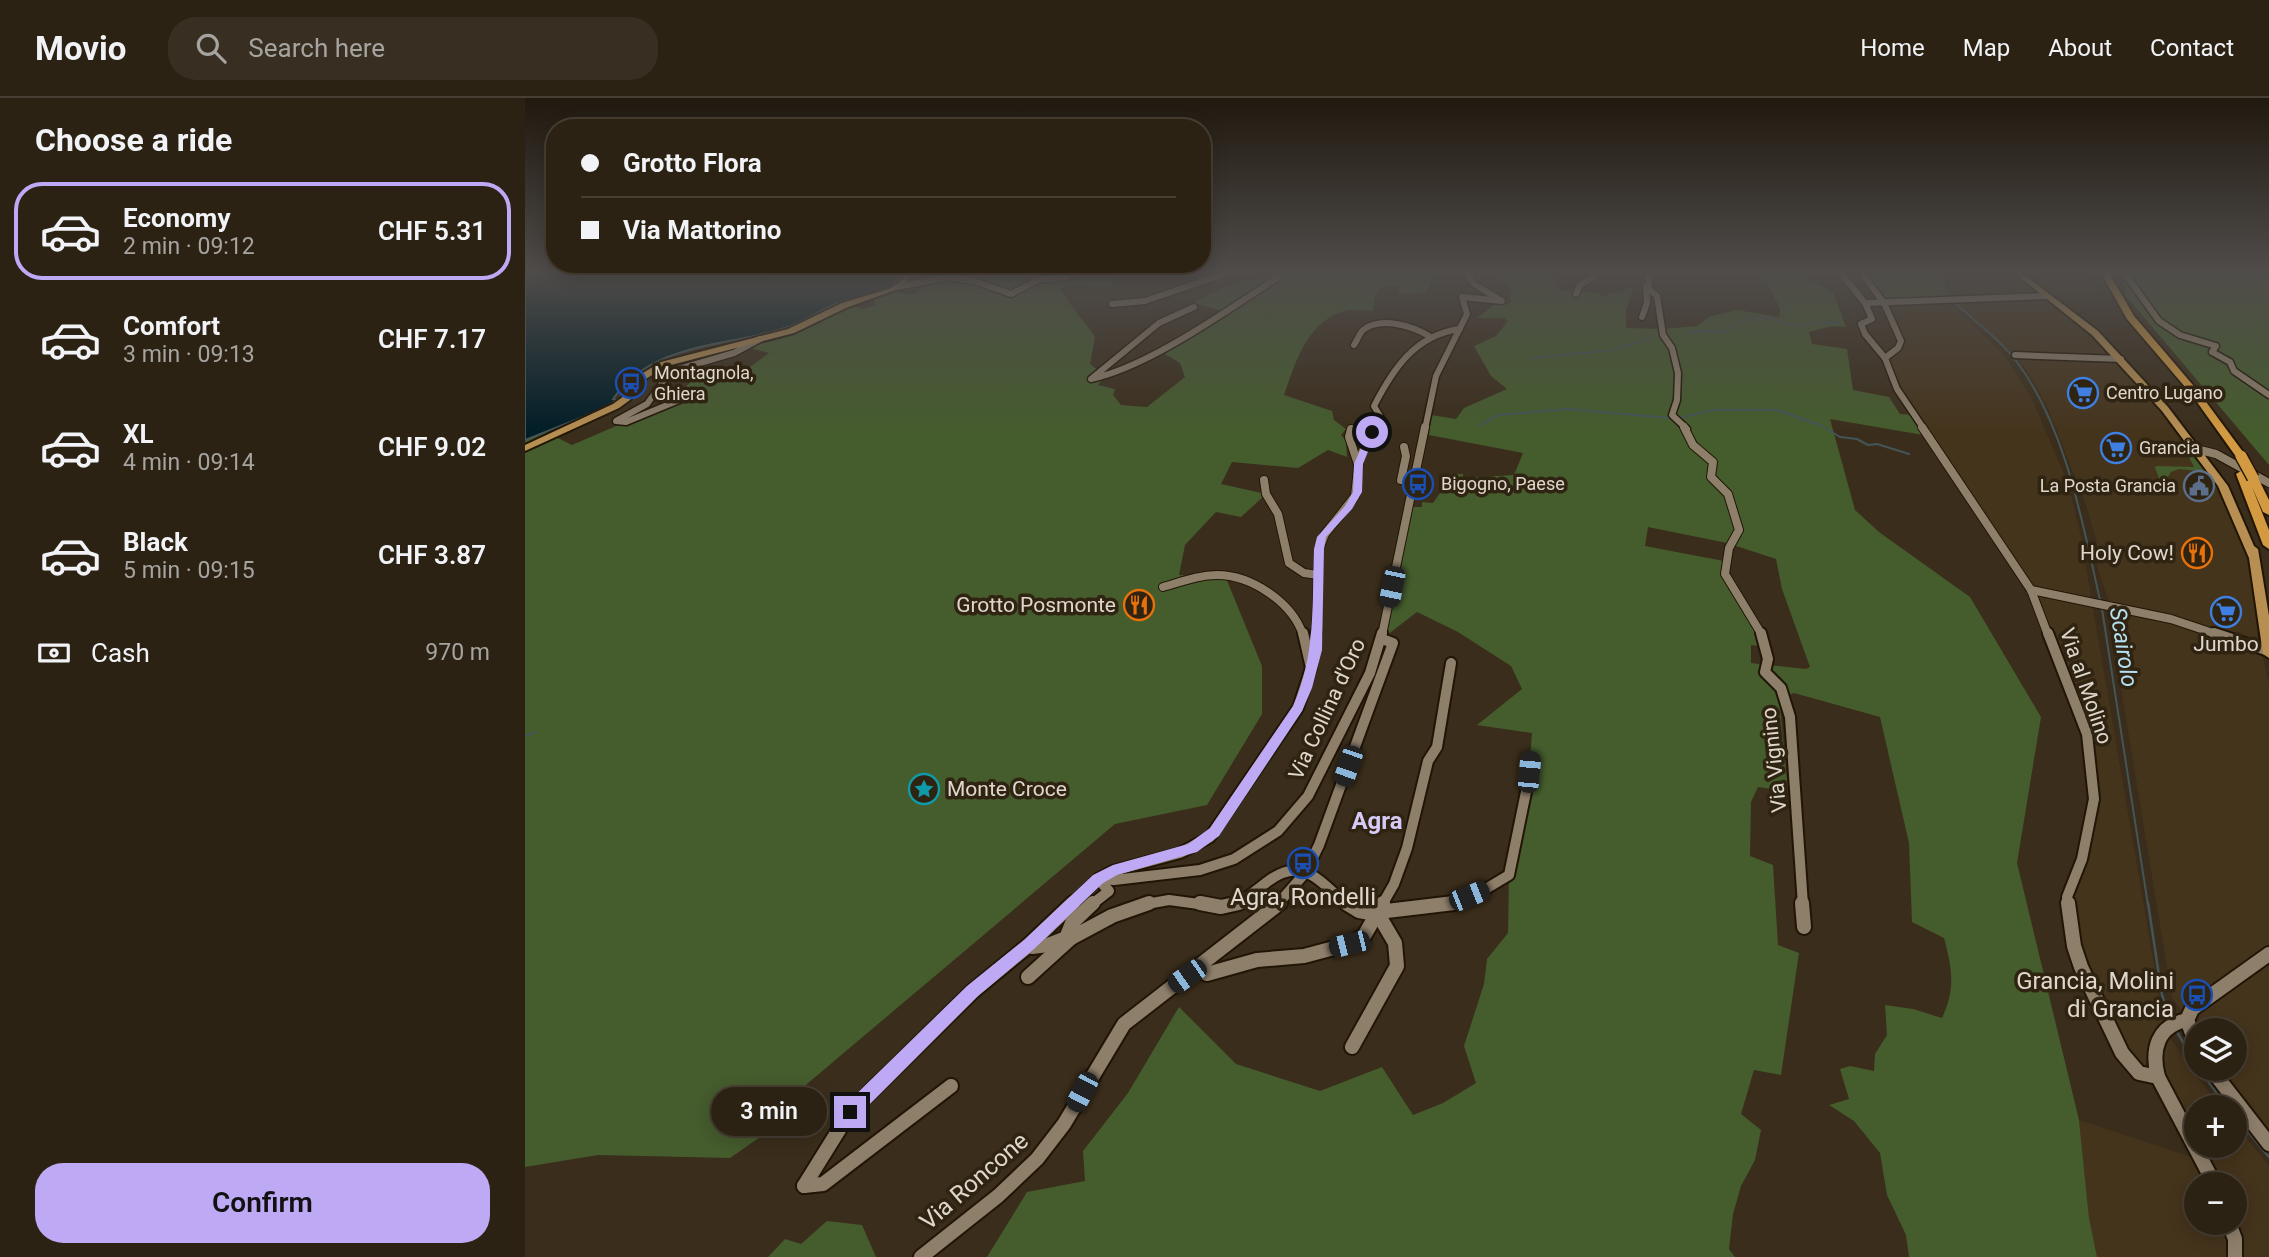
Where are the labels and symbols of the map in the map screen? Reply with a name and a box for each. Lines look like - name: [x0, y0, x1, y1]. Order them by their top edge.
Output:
- place label: Montagnola, Ghiera: [654, 362, 754, 404]
- bus stop icon: Montagnola, Ghiera: [614, 366, 648, 400]
- supermarket icon: Centro Lugano: [2066, 376, 2100, 410]
- place label: Centro Lugano: [2106, 382, 2223, 403]
- route start: [1356, 416, 1388, 448]
- supermarket icon: Grancia: [2099, 431, 2133, 465]
- place label: Grancia: [2139, 437, 2200, 458]
- bus stop icon: Bigogno, Paese: [1401, 467, 1435, 501]
- public building icon: La Posta Grancia: [2182, 469, 2216, 503]
- place label: Bigogno, Paese: [1441, 473, 1565, 494]
- place label: La Posta Grancia: [2040, 475, 2176, 496]
- restaurant icon: Holy Cow!: [2180, 536, 2214, 570]
- place label: Holy Cow!: [2080, 541, 2174, 565]
- car: [1378, 564, 1407, 610]
- restaurant icon: Grotto Posmonte: [1122, 588, 1156, 622]
- place label: Grotto Posmonte: [956, 593, 1116, 617]
- supermarket icon: Jumbo: [2209, 595, 2243, 629]
- water label: Scairolo: [2104, 605, 2143, 689]
- street label: Via al Molino: [2055, 625, 2117, 747]
- place label: Jumbo: [2193, 632, 2259, 656]
- street label: Via Collina d'Oro: [1284, 635, 1370, 783]
- street label: Via Vignino: [1757, 706, 1791, 814]
- car: [1332, 743, 1365, 789]
- car: [1517, 750, 1542, 794]
- place icon: Monte Croce: [907, 772, 941, 806]
- place label: Monte Croce: [947, 777, 1067, 801]
- district label: Agra: [1351, 807, 1403, 835]
- bus stop icon: Agra, Rondelli: [1286, 846, 1320, 880]
- car: [1446, 878, 1493, 914]
- place label: Agra, Rondelli: [1230, 883, 1376, 911]
- car: [1327, 929, 1372, 959]
- car: [1164, 955, 1211, 997]
- place label: Grancia, Molini di Grancia: [2016, 967, 2174, 1023]
- bus stop icon: Grancia, Molini di Grancia: [2180, 978, 2214, 1012]
- car: [1063, 1069, 1102, 1115]
- callout: 3 min: [710, 1088, 825, 1136]
- route end: [834, 1096, 866, 1128]
- street label: Via Roncone: [914, 1126, 1034, 1236]

